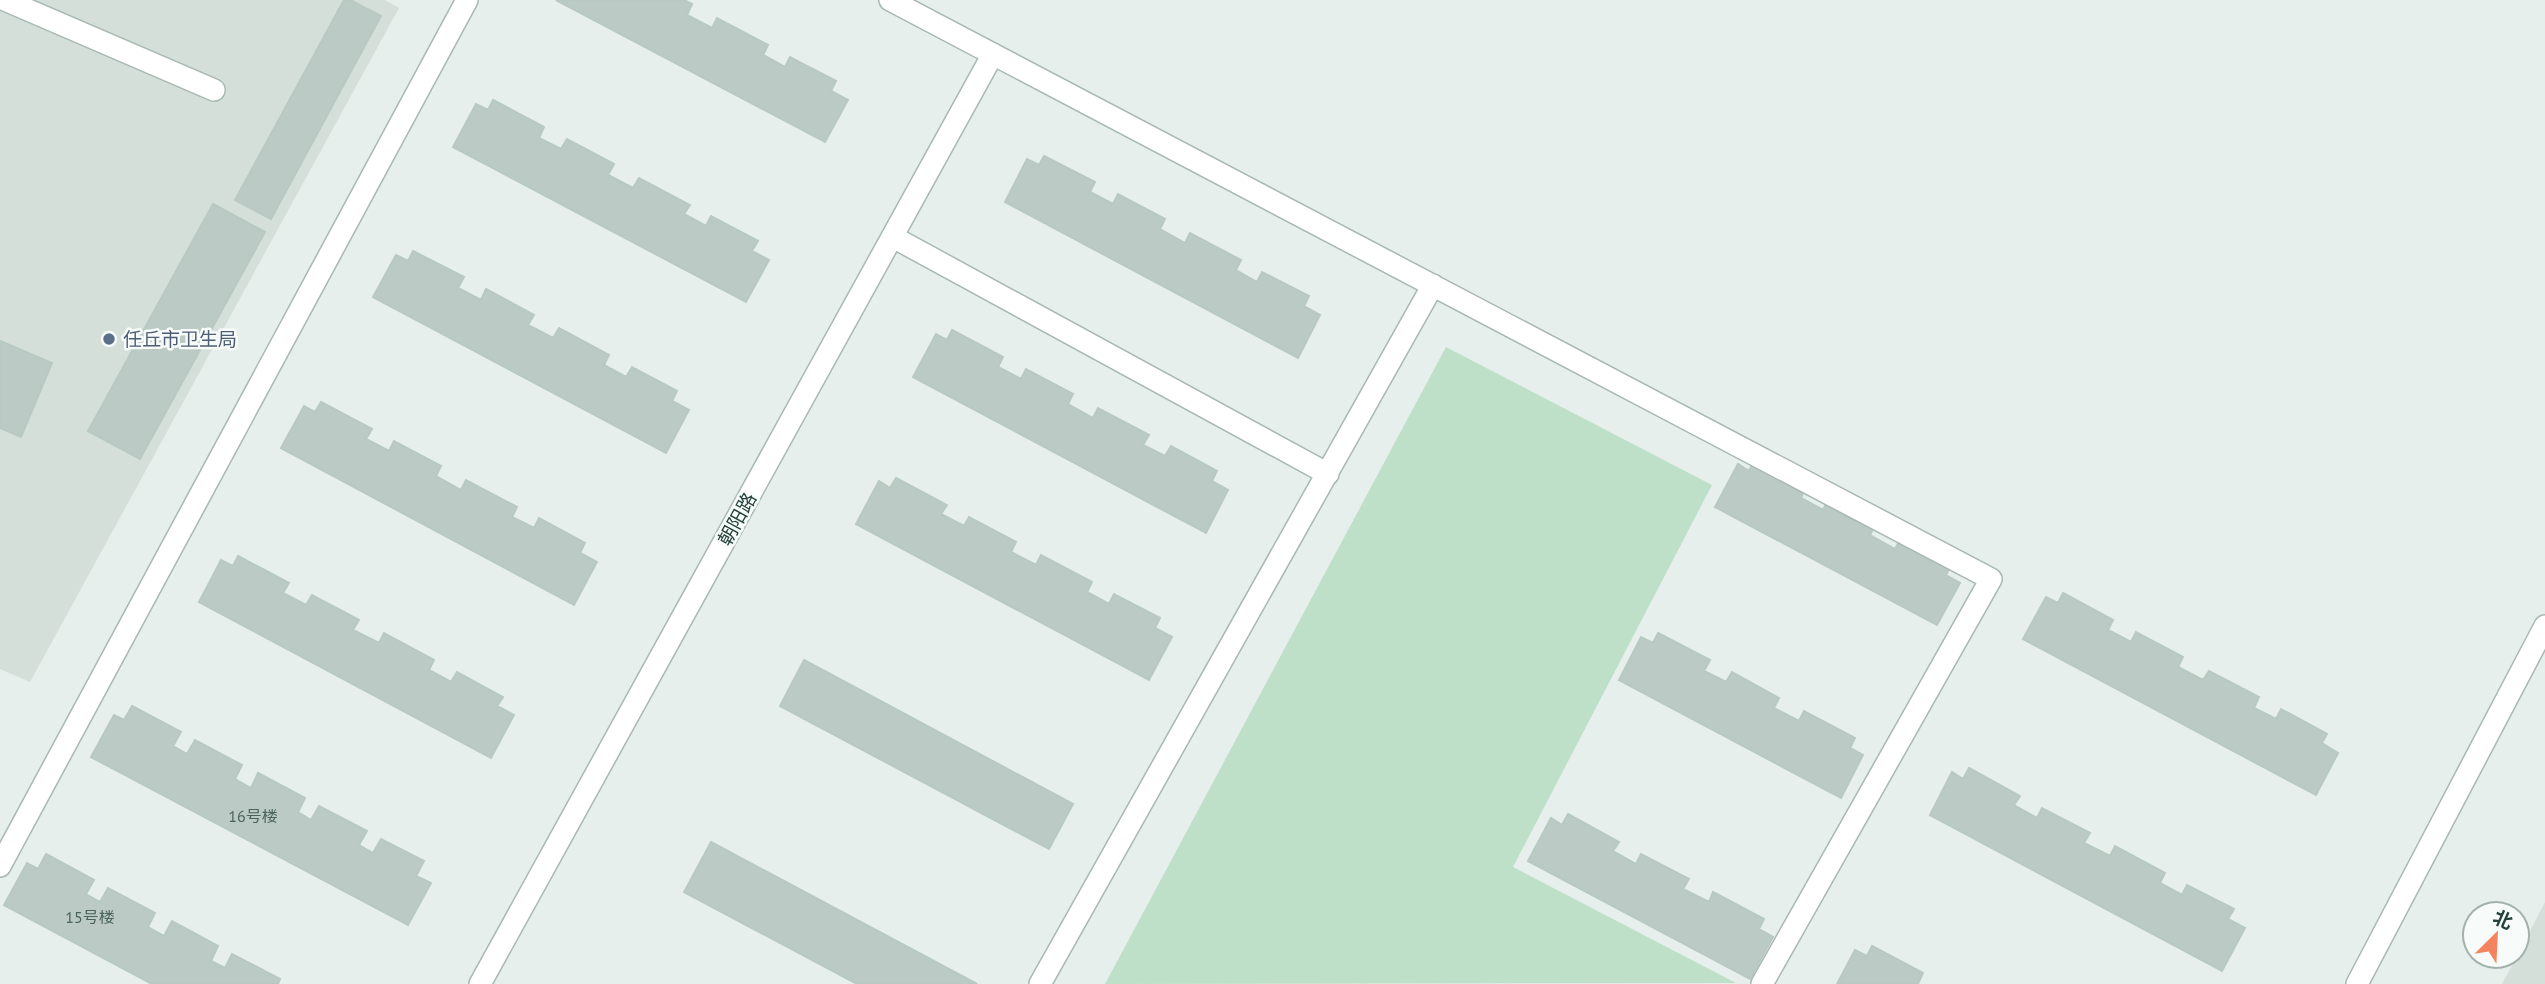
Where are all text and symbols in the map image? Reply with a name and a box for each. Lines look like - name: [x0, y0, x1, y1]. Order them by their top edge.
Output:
- place label: 任丘市卫生局: [123, 327, 237, 351]
- marker: 任丘市卫生局: [101, 331, 117, 347]
- street label: 朝阳路: [713, 488, 761, 550]
- house number: 16号楼: [228, 806, 278, 826]
- north arrow: [2461, 900, 2531, 970]
- text: 北: [2489, 905, 2516, 934]
- house number: 15号楼: [65, 907, 115, 927]

